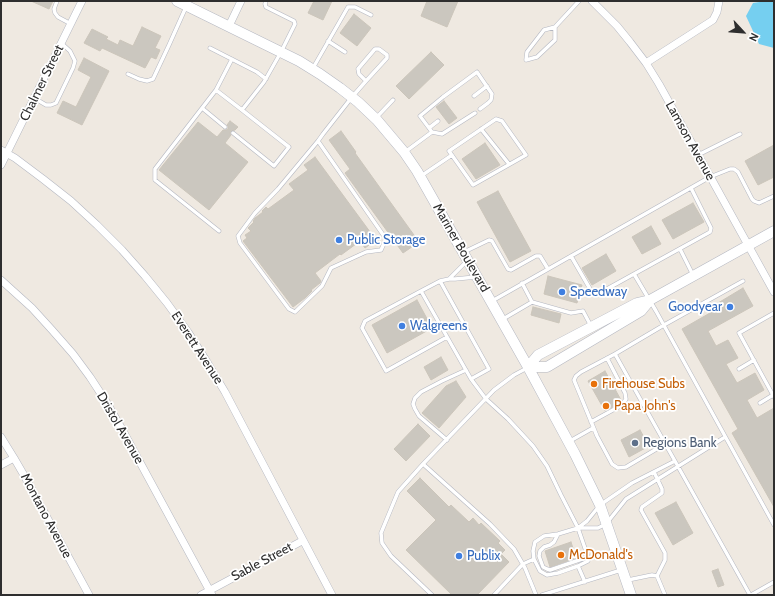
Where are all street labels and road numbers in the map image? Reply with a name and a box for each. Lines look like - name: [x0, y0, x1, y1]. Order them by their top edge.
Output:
- street label: Chalmer Street: [17, 42, 67, 124]
- street label: Lamson Avenue: [662, 99, 718, 183]
- street label: Mariner Boulevard: [429, 201, 493, 295]
- street label: Everett Avenue: [168, 309, 226, 387]
- street label: Dristol Avenue: [93, 389, 147, 467]
- street label: Montano Avenue: [17, 471, 75, 561]
- street label: Sable Street: [229, 539, 295, 585]

